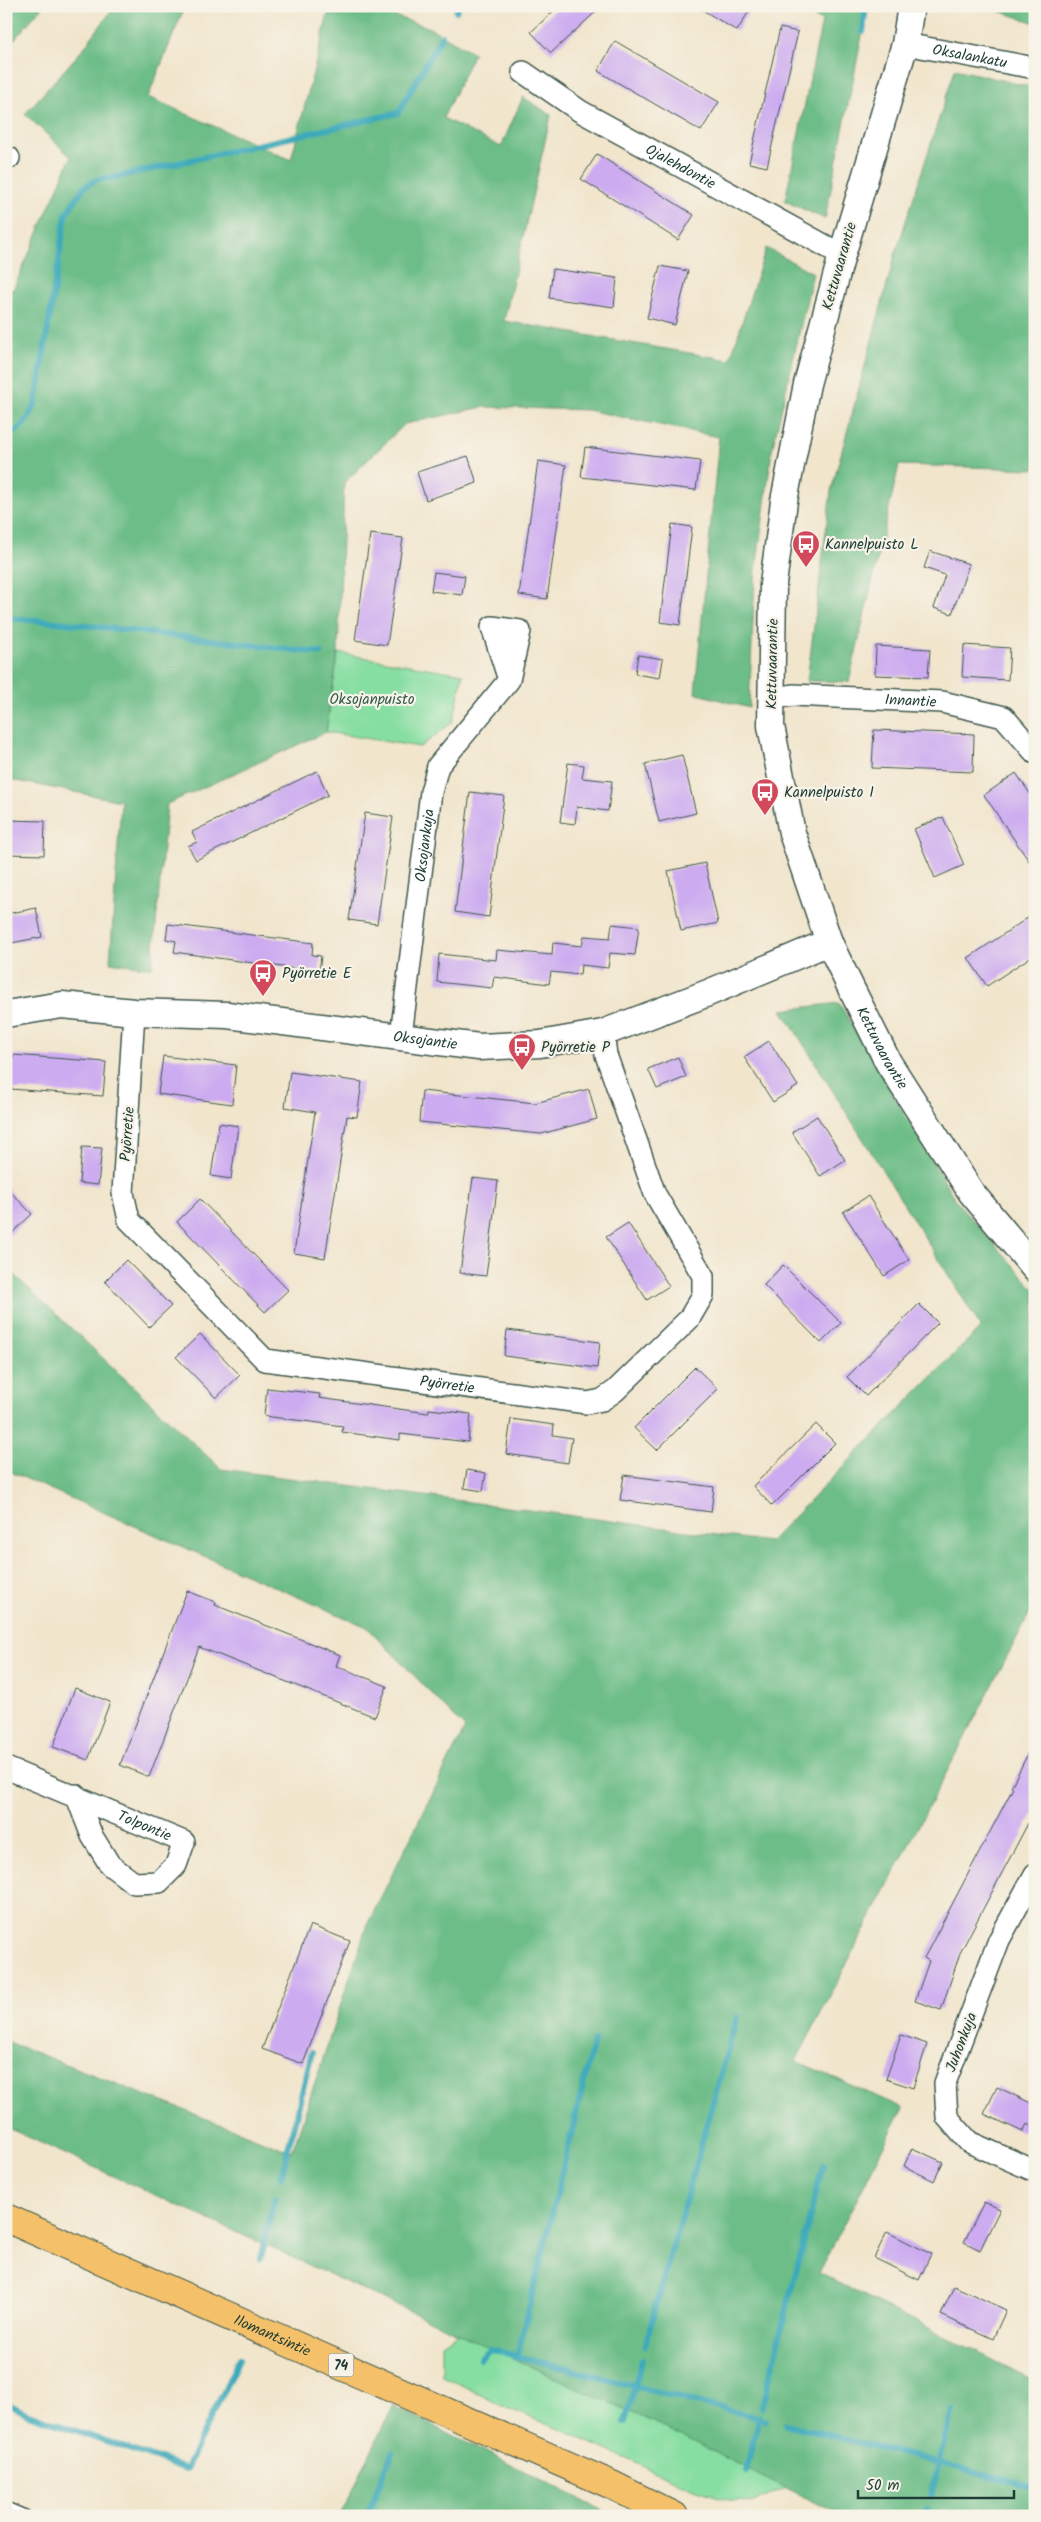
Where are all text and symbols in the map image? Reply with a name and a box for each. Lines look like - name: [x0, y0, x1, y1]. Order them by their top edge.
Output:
- street label: Oksalankatu: [930, 38, 1009, 76]
- street label: Ojalehdontie: [641, 138, 720, 196]
- street label: Kettuvaarantie: [816, 219, 864, 313]
- bus stop icon: Kannelpuisto L: [791, 529, 821, 568]
- place label: Kannelpuisto L: [825, 533, 918, 557]
- street label: Kettuvaarantie: [760, 618, 786, 710]
- park label: Oksojanpuisto: [329, 688, 415, 712]
- street label: Innantie: [884, 688, 937, 715]
- bus stop icon: Kannelpuisto I: [750, 777, 780, 816]
- place label: Kannelpuisto I: [784, 781, 874, 805]
- street label: Oksojankuja: [409, 808, 442, 883]
- bus stop icon: Pyörretie E: [248, 958, 278, 997]
- place label: Pyörretie E: [282, 962, 353, 986]
- street label: Kettuvaarantie: [849, 1003, 914, 1095]
- street label: Oksojantie: [392, 1025, 459, 1057]
- bus stop icon: Pyörretie P: [507, 1032, 537, 1071]
- place label: Pyörretie P: [541, 1036, 611, 1060]
- street label: Pyörretie: [114, 1106, 142, 1162]
- street label: Pyörretie: [418, 1370, 476, 1401]
- street label: Tolpontie: [113, 1805, 175, 1849]
- street label: Juhonkuja: [940, 2009, 984, 2076]
- street label: Ilomantsintie: [230, 2309, 315, 2364]
- road number: 74: [328, 2354, 354, 2376]
- scale bar: [858, 2467, 1015, 2499]
- text: 50 m: [866, 2474, 900, 2498]

